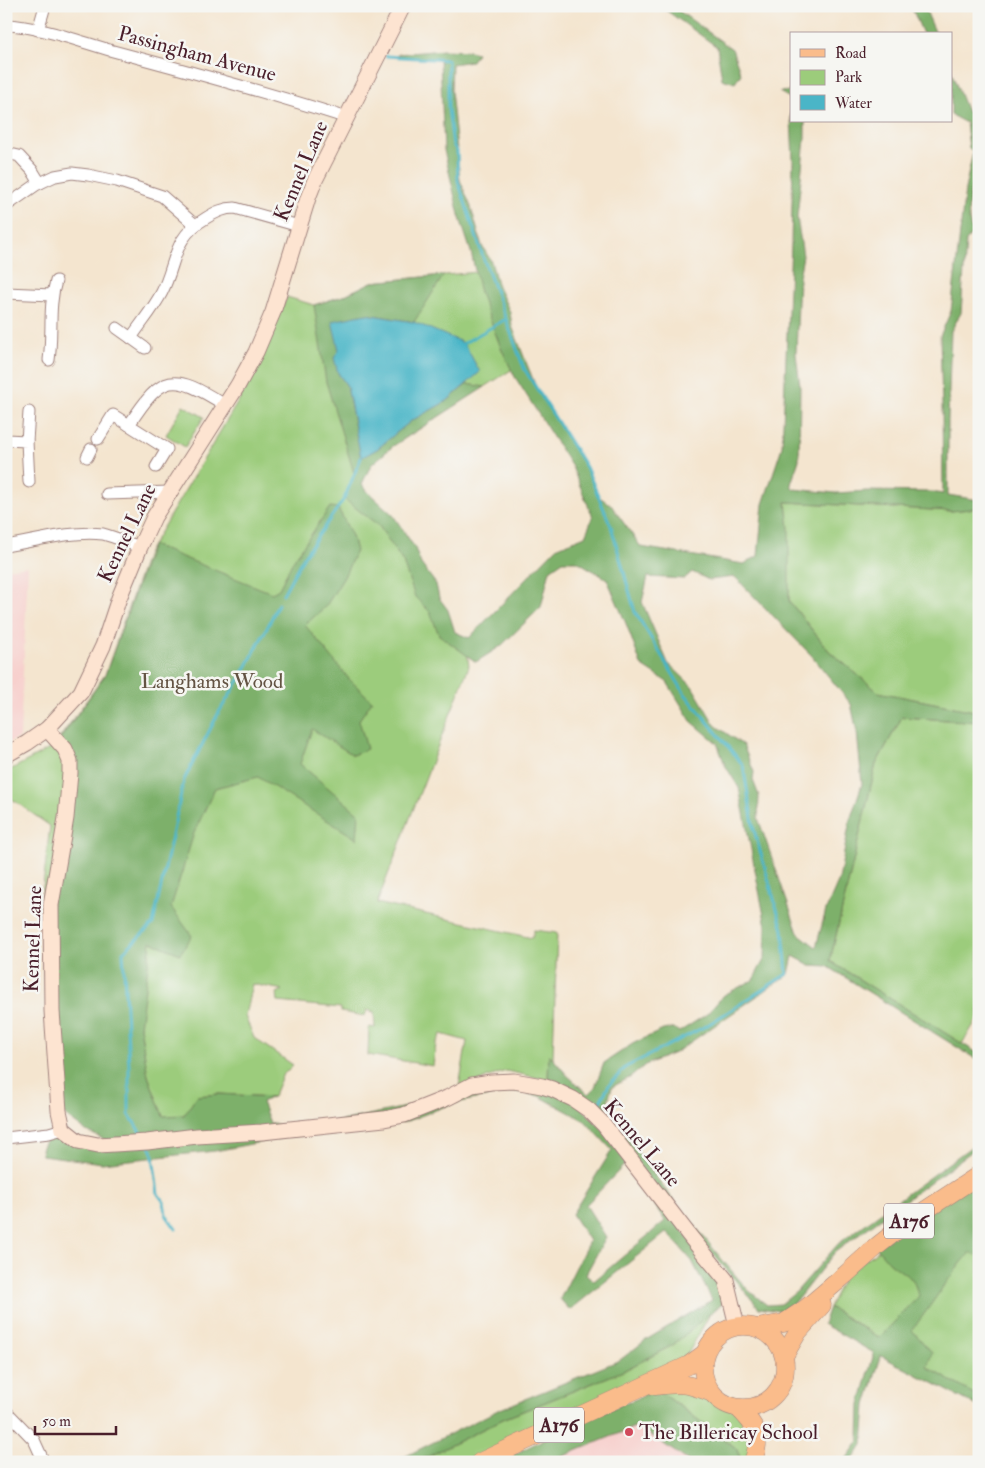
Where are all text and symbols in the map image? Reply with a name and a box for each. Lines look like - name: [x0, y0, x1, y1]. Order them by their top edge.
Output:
- street label: Passingham Avenue: [115, 20, 279, 88]
- legend: [790, 32, 952, 122]
- text: Road: [835, 44, 867, 63]
- text: Park: [835, 68, 862, 87]
- text: Water: [834, 94, 872, 113]
- street label: Kennel Lane: [268, 116, 334, 225]
- street label: Kennel Lane: [91, 479, 163, 587]
- park label: Langhams Wood: [141, 668, 284, 695]
- street label: Kennel Lane: [18, 885, 48, 993]
- street label: Kennel Lane: [597, 1093, 687, 1193]
- road number: A176: [884, 1204, 934, 1238]
- scale bar: [35, 1403, 116, 1435]
- road number: A176: [534, 1408, 584, 1442]
- text: 50 m: [42, 1412, 71, 1431]
- place label: The Billericay School: [639, 1419, 819, 1446]
- marker: The Billericay School: [623, 1426, 635, 1438]

